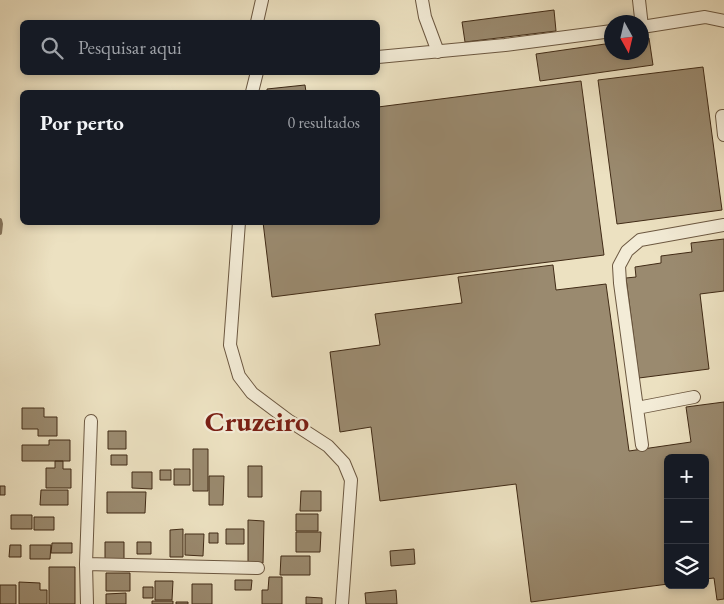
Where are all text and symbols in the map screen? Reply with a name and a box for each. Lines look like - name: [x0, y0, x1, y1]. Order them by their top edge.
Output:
- north arrow: [604, 15, 649, 60]
- search box: [20, 20, 380, 75]
- icon: search: [38, 34, 66, 62]
- text: Pesquisar aqui: [78, 35, 182, 60]
- text: Por perto: [40, 109, 124, 136]
- text: 0 resultados: [288, 112, 360, 133]
- district label: Cruzeiro: [205, 403, 309, 439]
- map controls: [664, 454, 709, 589]
- button: +: [664, 454, 709, 499]
- button: −: [664, 499, 709, 544]
- button: layers: [664, 544, 709, 589]

